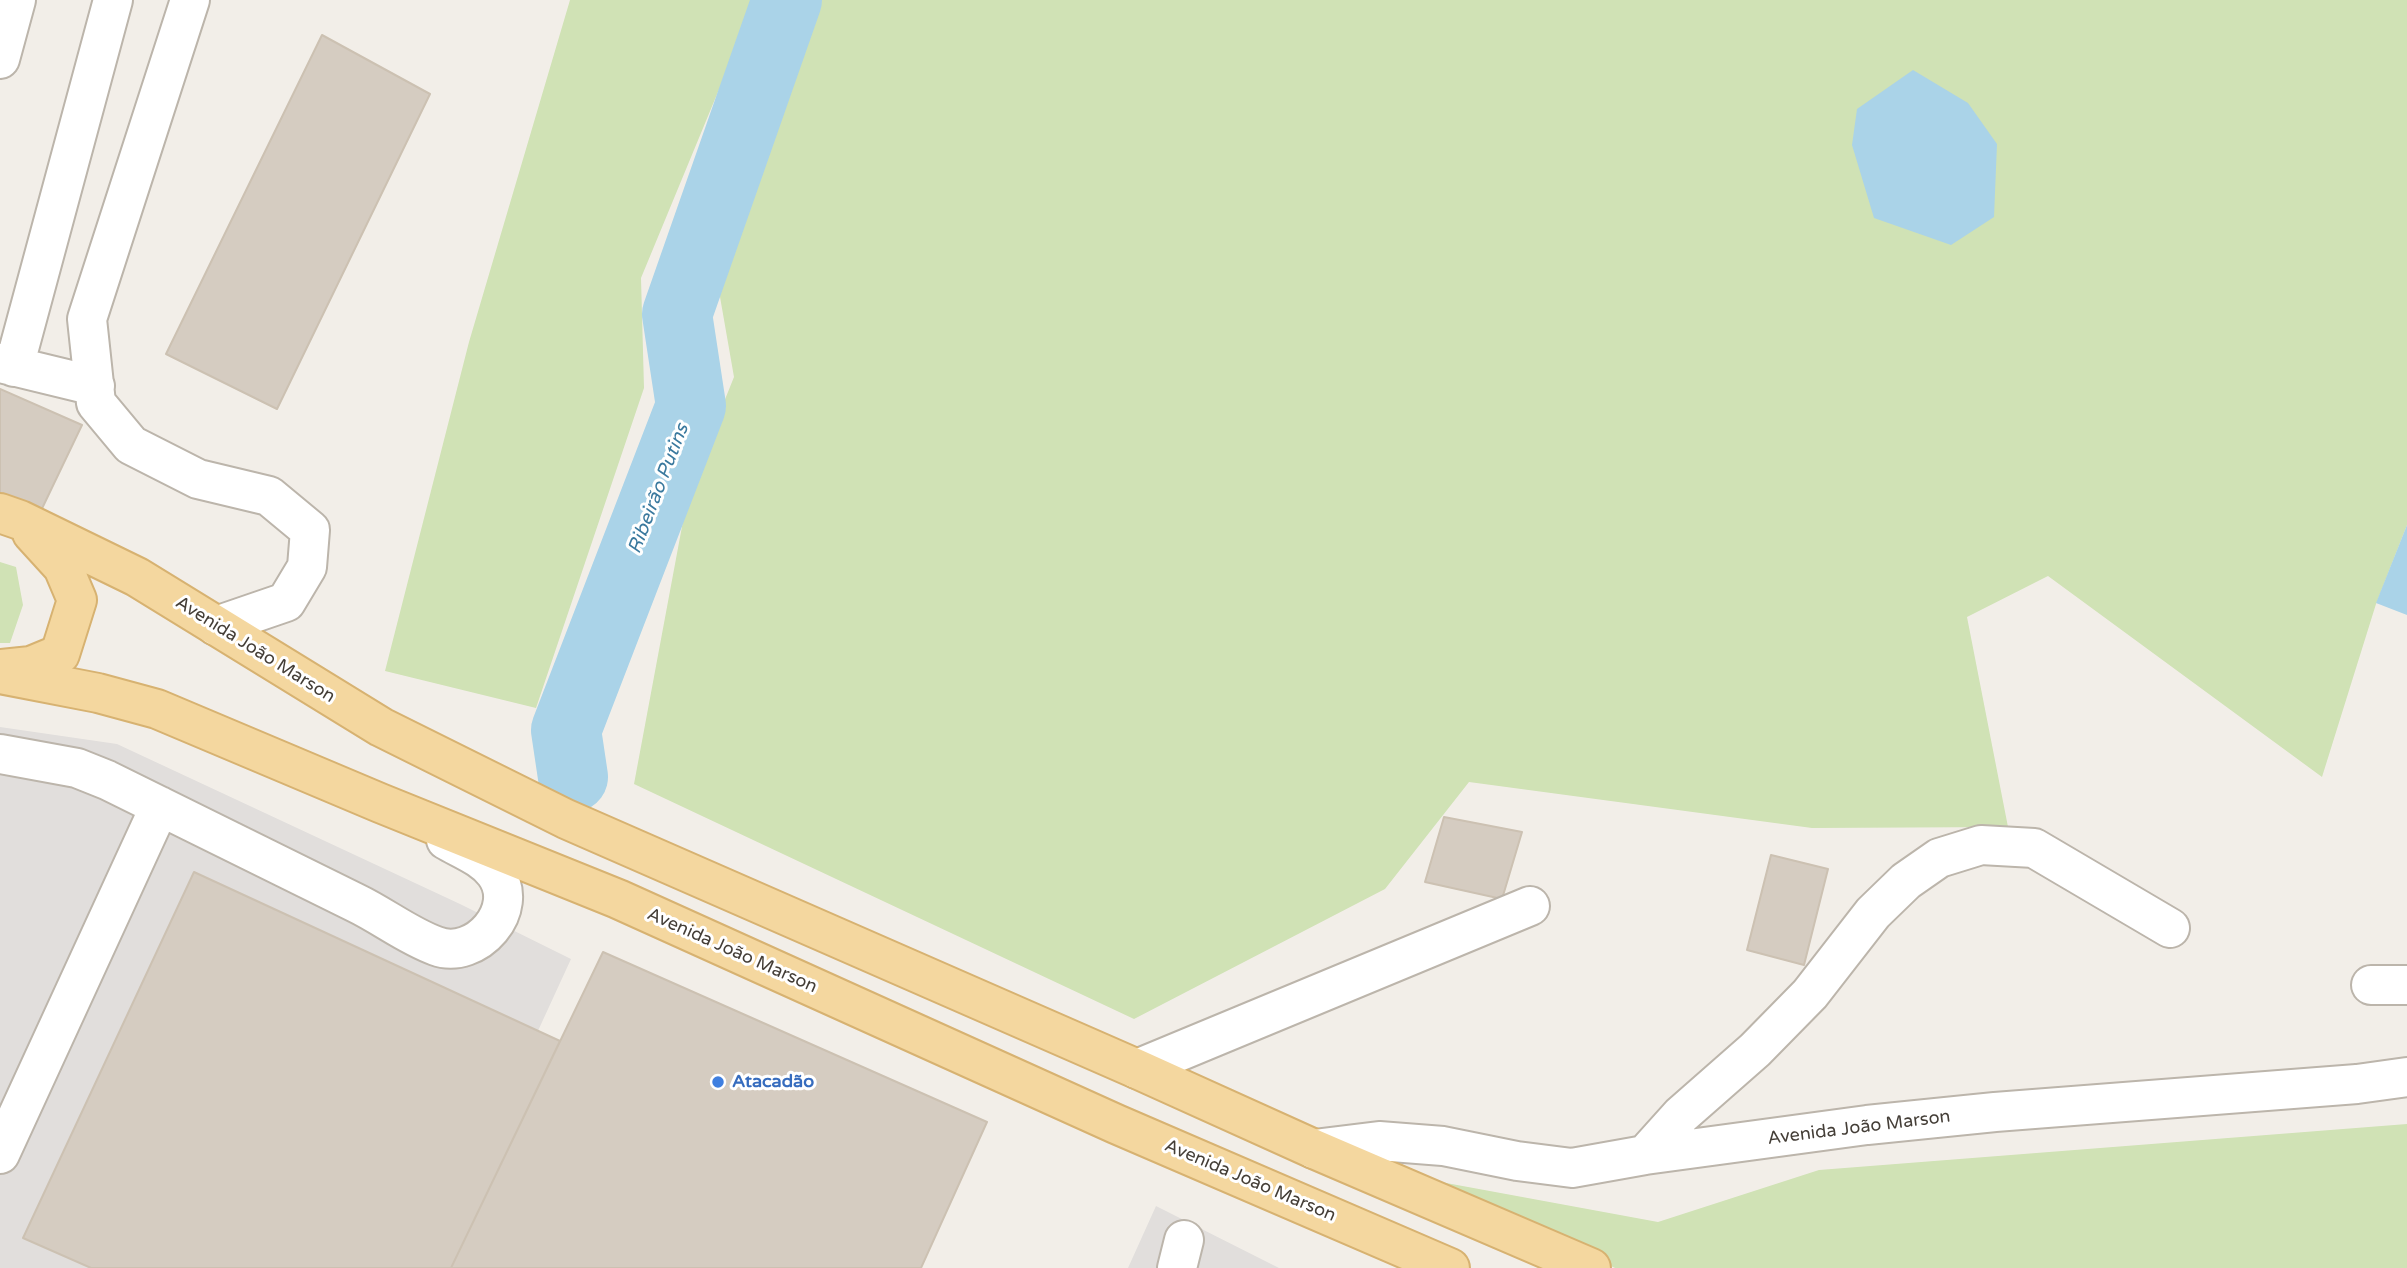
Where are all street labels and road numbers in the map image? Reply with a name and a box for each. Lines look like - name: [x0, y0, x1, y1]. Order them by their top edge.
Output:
- street label: Avenida João Marson: [171, 592, 339, 708]
- street label: Avenida João Marson: [644, 904, 820, 998]
- street label: Avenida João Marson: [1766, 1106, 1952, 1150]
- street label: Avenida João Marson: [1161, 1135, 1339, 1227]

